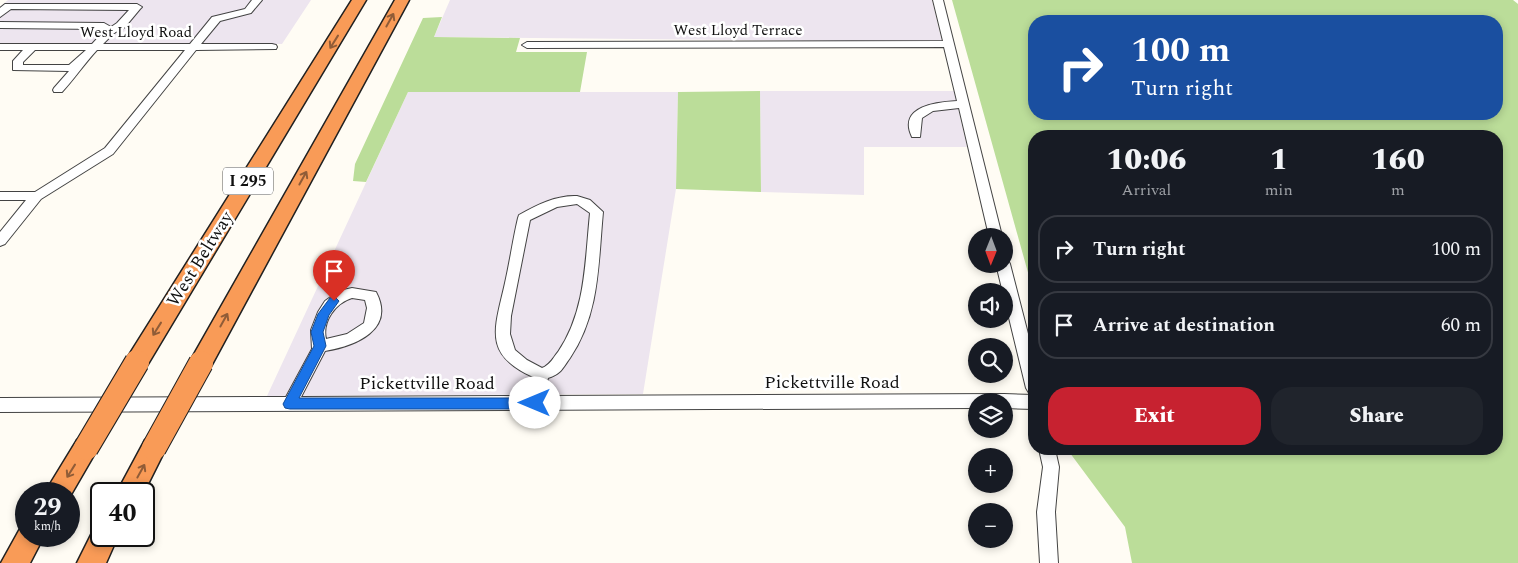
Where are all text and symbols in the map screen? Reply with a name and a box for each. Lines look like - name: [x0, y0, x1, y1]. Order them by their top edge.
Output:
- one-way arrow: [386, 14, 396, 28]
- street label: West Lloyd Terrace: [674, 19, 802, 42]
- street label: West Lloyd Road: [80, 21, 192, 44]
- text: 100 m: [1131, 24, 1230, 77]
- one-way arrow: [328, 34, 338, 48]
- icon: right: [1048, 35, 1113, 100]
- text: Turn right: [1131, 72, 1233, 105]
- text: 10:06: [1106, 137, 1187, 183]
- text: 1: [1270, 137, 1288, 183]
- text: 160: [1371, 137, 1425, 183]
- road number: I 295: [223, 168, 273, 195]
- one-way arrow: [298, 170, 308, 185]
- text: Arrival: [1121, 178, 1171, 202]
- text: min: [1265, 178, 1293, 202]
- text: m: [1391, 178, 1405, 202]
- street label: West Beltway: [160, 205, 241, 312]
- north arrow: [968, 228, 1012, 272]
- map controls: [968, 228, 1013, 548]
- icon: right: [1050, 235, 1078, 263]
- text: Turn right: [1093, 235, 1186, 264]
- text: 100 m: [1431, 235, 1481, 264]
- pin: [313, 250, 355, 301]
- icon: arrive: [320, 257, 348, 285]
- button: sound: [968, 283, 1013, 328]
- icon: arrive: [1050, 311, 1078, 339]
- text: Arrive at destination: [1093, 311, 1275, 340]
- text: 60 m: [1441, 311, 1481, 340]
- one-way arrow: [220, 313, 229, 328]
- one-way arrow: [152, 322, 162, 336]
- button: search: [968, 338, 1013, 383]
- street label: Pickettville Road: [764, 369, 900, 396]
- street label: Pickettville Road: [359, 370, 495, 397]
- position arrow: [508, 376, 560, 428]
- button: Exit: [1048, 387, 1261, 445]
- button: Share: [1271, 387, 1483, 445]
- button: layers: [968, 393, 1013, 438]
- button: +: [968, 448, 1013, 493]
- one-way arrow: [66, 463, 76, 477]
- one-way arrow: [137, 464, 147, 478]
- speed limit sign: 40: [90, 482, 155, 547]
- text: 29: [33, 489, 62, 527]
- button: −: [968, 503, 1013, 548]
- text: km/h: [34, 517, 61, 536]

